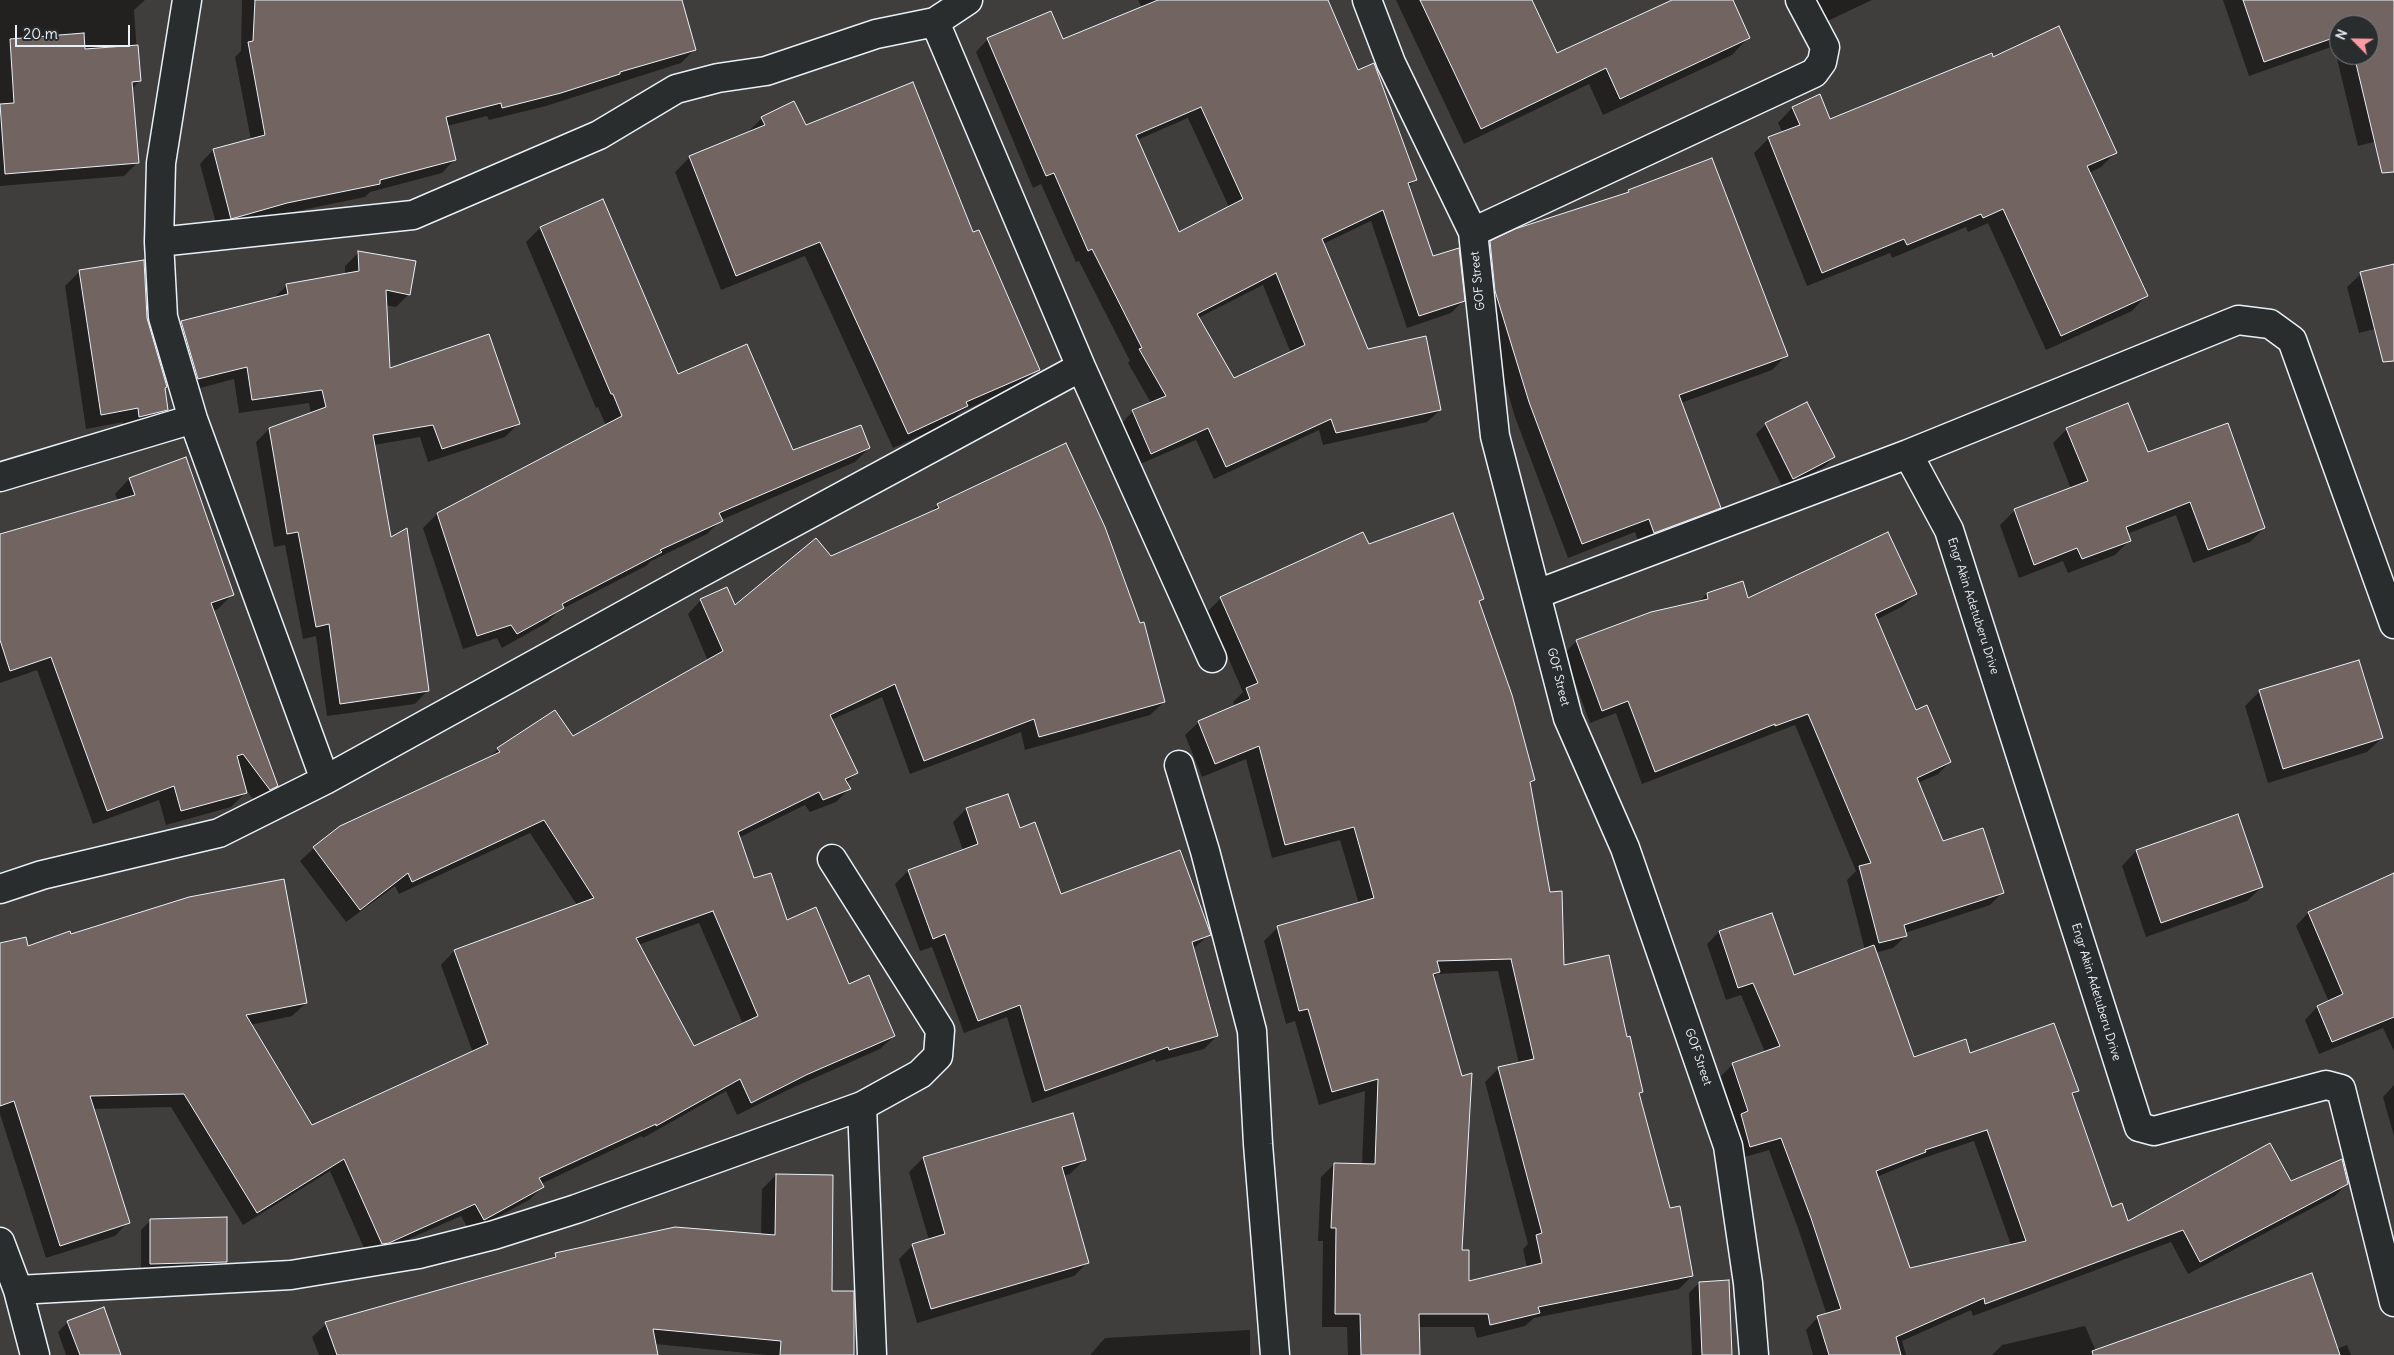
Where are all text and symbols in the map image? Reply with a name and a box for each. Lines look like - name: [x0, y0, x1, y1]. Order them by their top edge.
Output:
- scale bar: [18, 15, 132, 47]
- north arrow: [2329, 15, 2379, 65]
- text: 20 m: [23, 24, 58, 43]
- text: N: [2331, 27, 2351, 43]
- street label: GOF Street: [1468, 251, 1488, 311]
- street label: Engr Akin Adetuberu Drive: [1944, 536, 2002, 676]
- street label: GOF Street: [1544, 646, 1572, 708]
- street label: Engr Akin Adetuberu Drive: [2068, 921, 2124, 1063]
- street label: GOF Street: [1681, 1026, 1715, 1088]

